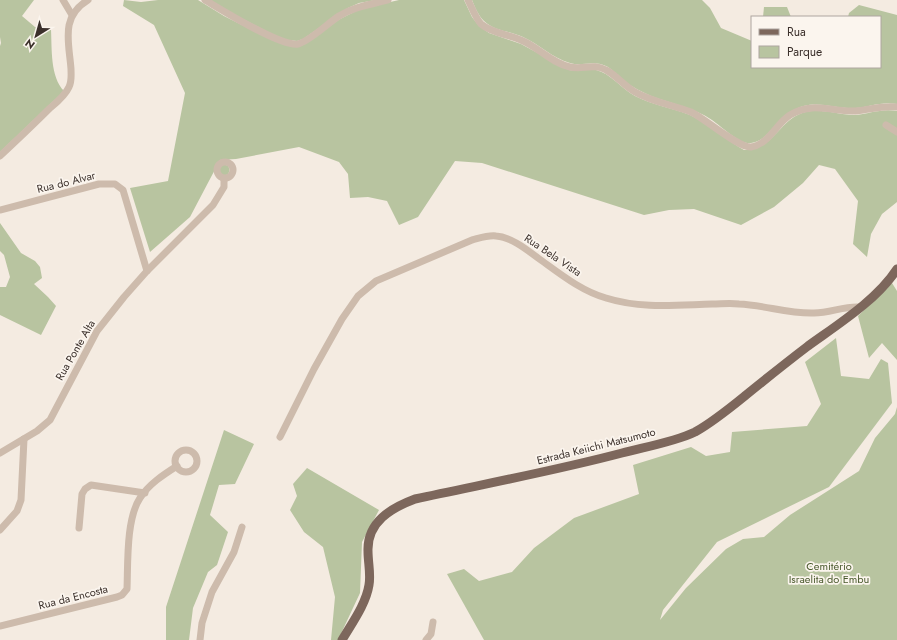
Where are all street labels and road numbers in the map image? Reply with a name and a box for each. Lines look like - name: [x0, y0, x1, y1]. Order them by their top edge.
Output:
- street label: Rua do Alvar: [35, 167, 97, 197]
- street label: Rua Bela Vista: [521, 230, 585, 280]
- street label: Rua Ponte Alta: [51, 317, 99, 383]
- street label: Estrada Keiichi Matsumoto: [535, 424, 657, 468]
- street label: Rua da Encosta: [37, 581, 109, 613]

